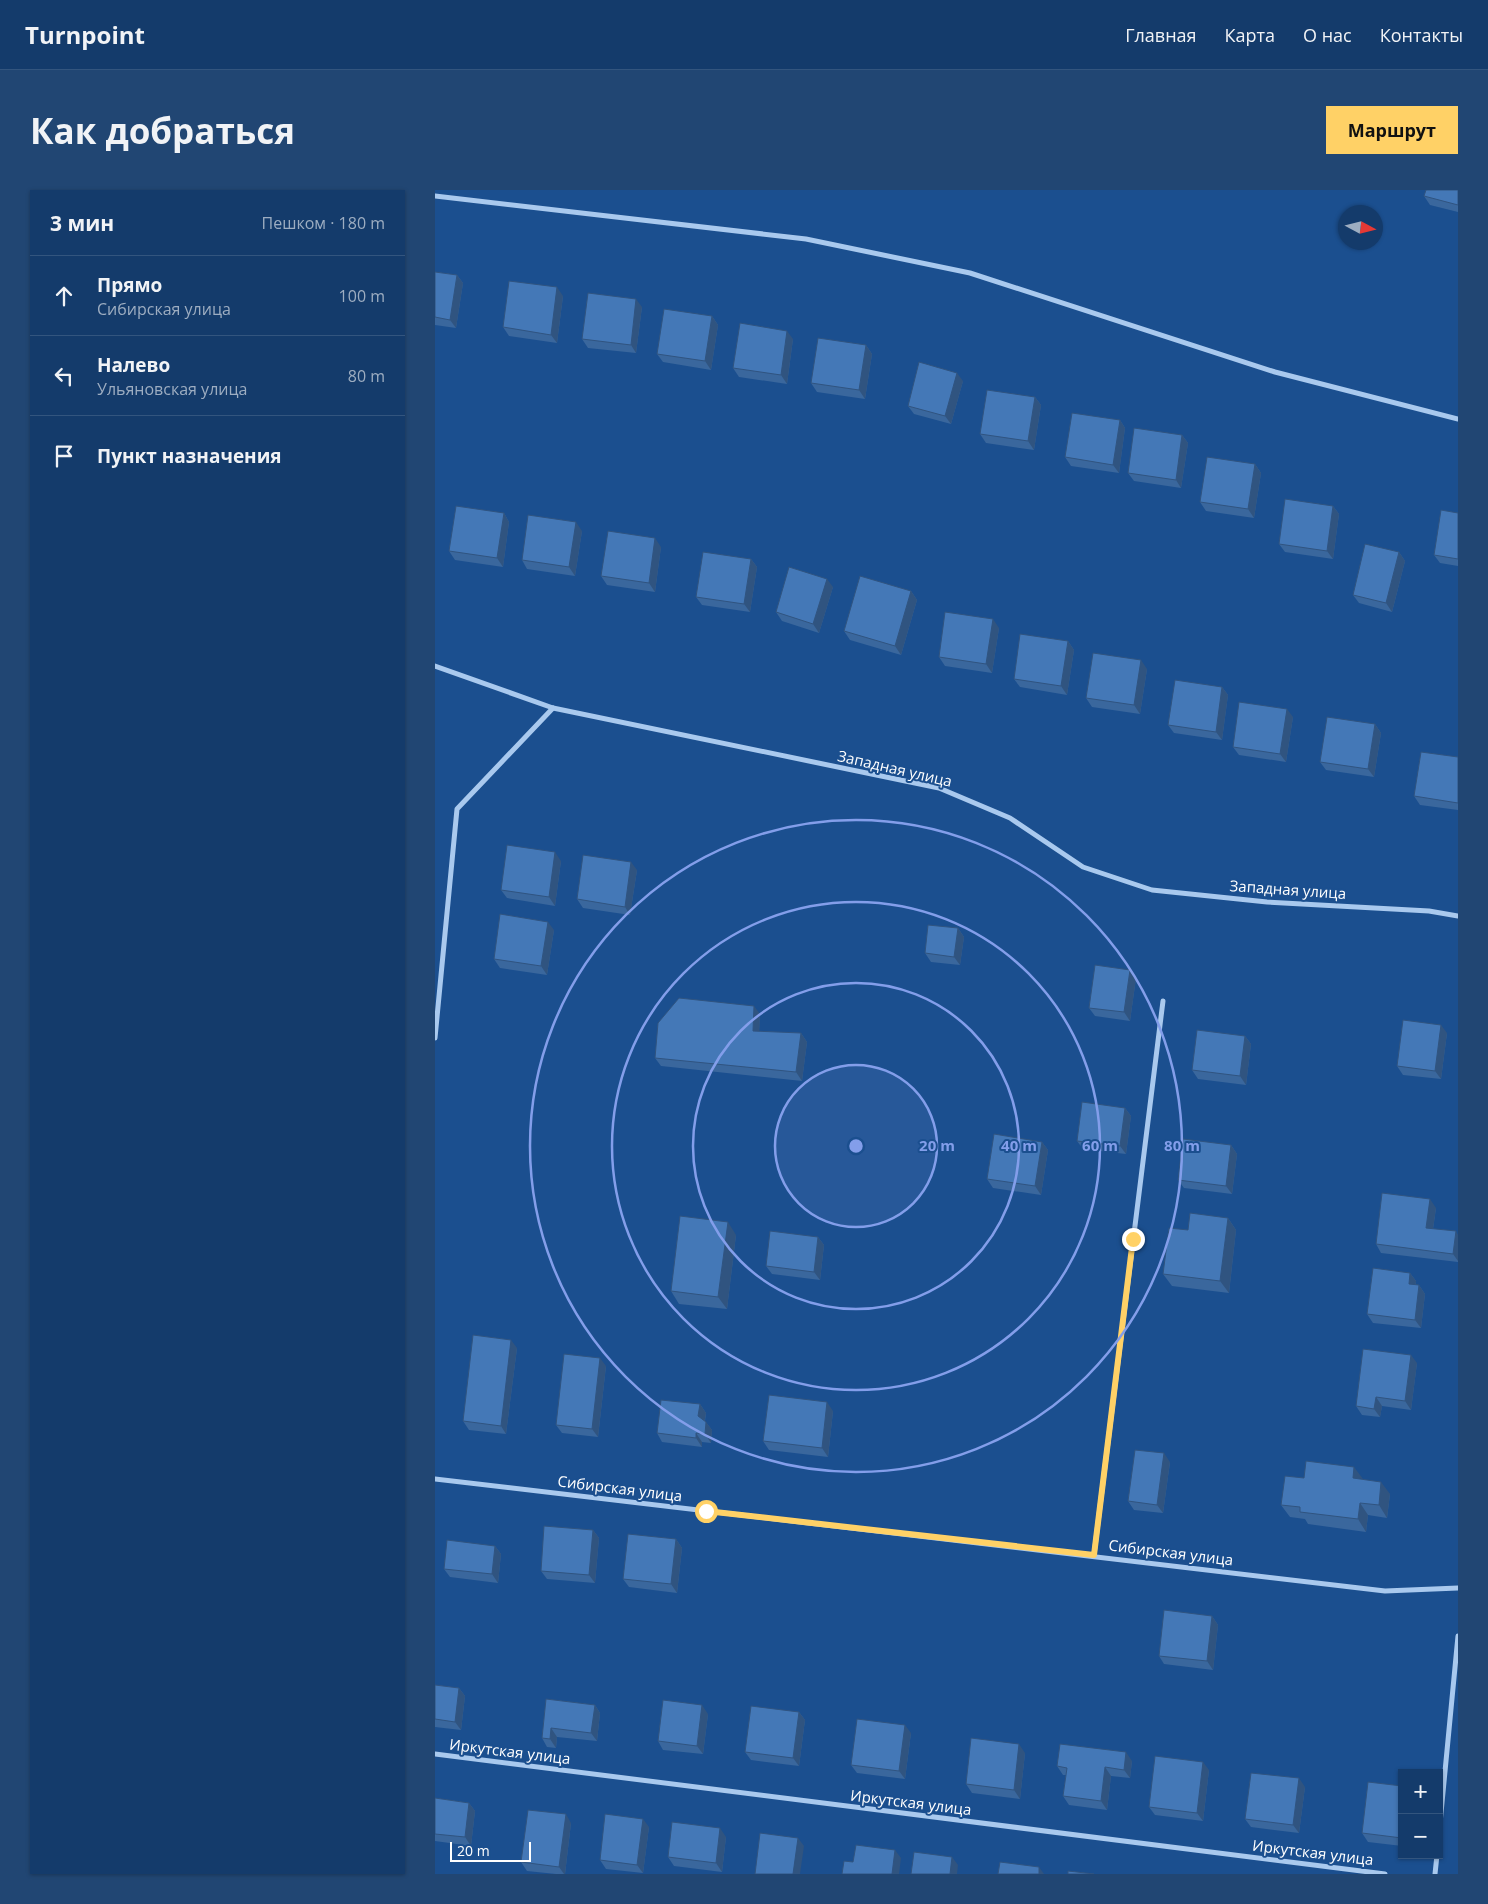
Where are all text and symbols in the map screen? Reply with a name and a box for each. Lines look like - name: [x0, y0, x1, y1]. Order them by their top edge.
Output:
- text: Turnpoint: [25, 18, 145, 51]
- text: Главная: [1125, 23, 1197, 47]
- text: Карта: [1225, 23, 1275, 47]
- text: О нас: [1303, 23, 1352, 47]
- text: Контакты: [1380, 23, 1463, 47]
- button: Маршрут: [1326, 106, 1458, 154]
- text: Как добраться: [30, 107, 295, 154]
- north arrow: [1338, 205, 1383, 250]
- text: 3 мин: [50, 209, 114, 237]
- text: Пешком · 180 m: [262, 212, 385, 234]
- text: Прямо: [97, 272, 162, 298]
- icon: ahead: [50, 282, 78, 310]
- text: 100 m: [339, 285, 385, 307]
- text: Сибирская улица: [97, 298, 231, 320]
- text: Налево: [97, 352, 170, 378]
- icon: left: [50, 362, 78, 390]
- text: 80 m: [348, 365, 385, 387]
- text: Ульяновская улица: [97, 378, 247, 400]
- icon: arrive: [50, 442, 78, 470]
- text: Пункт назначения: [97, 443, 282, 469]
- street label: Западная улица: [836, 745, 954, 791]
- street label: Западная улица: [1229, 875, 1347, 903]
- text: 20 m: [919, 1135, 955, 1155]
- text: 40 m: [1001, 1135, 1037, 1155]
- text: 60 m: [1082, 1135, 1118, 1155]
- text: 80 m: [1164, 1135, 1200, 1155]
- centre of rings: [847, 1137, 865, 1155]
- route end: [1122, 1228, 1145, 1251]
- street label: Сибирская улица: [557, 1470, 683, 1506]
- route start: [695, 1500, 718, 1523]
- street label: Сибирская улица: [1108, 1534, 1234, 1570]
- street label: Иркутская улица: [448, 1734, 572, 1768]
- map controls: [1398, 1769, 1443, 1859]
- button: +: [1398, 1769, 1443, 1814]
- street label: Иркутская улица: [849, 1785, 973, 1819]
- button: −: [1398, 1814, 1443, 1859]
- street label: Иркутская улица: [1251, 1835, 1375, 1869]
- scale bar: [450, 1839, 531, 1862]
- text: 20 m: [457, 1841, 490, 1860]

